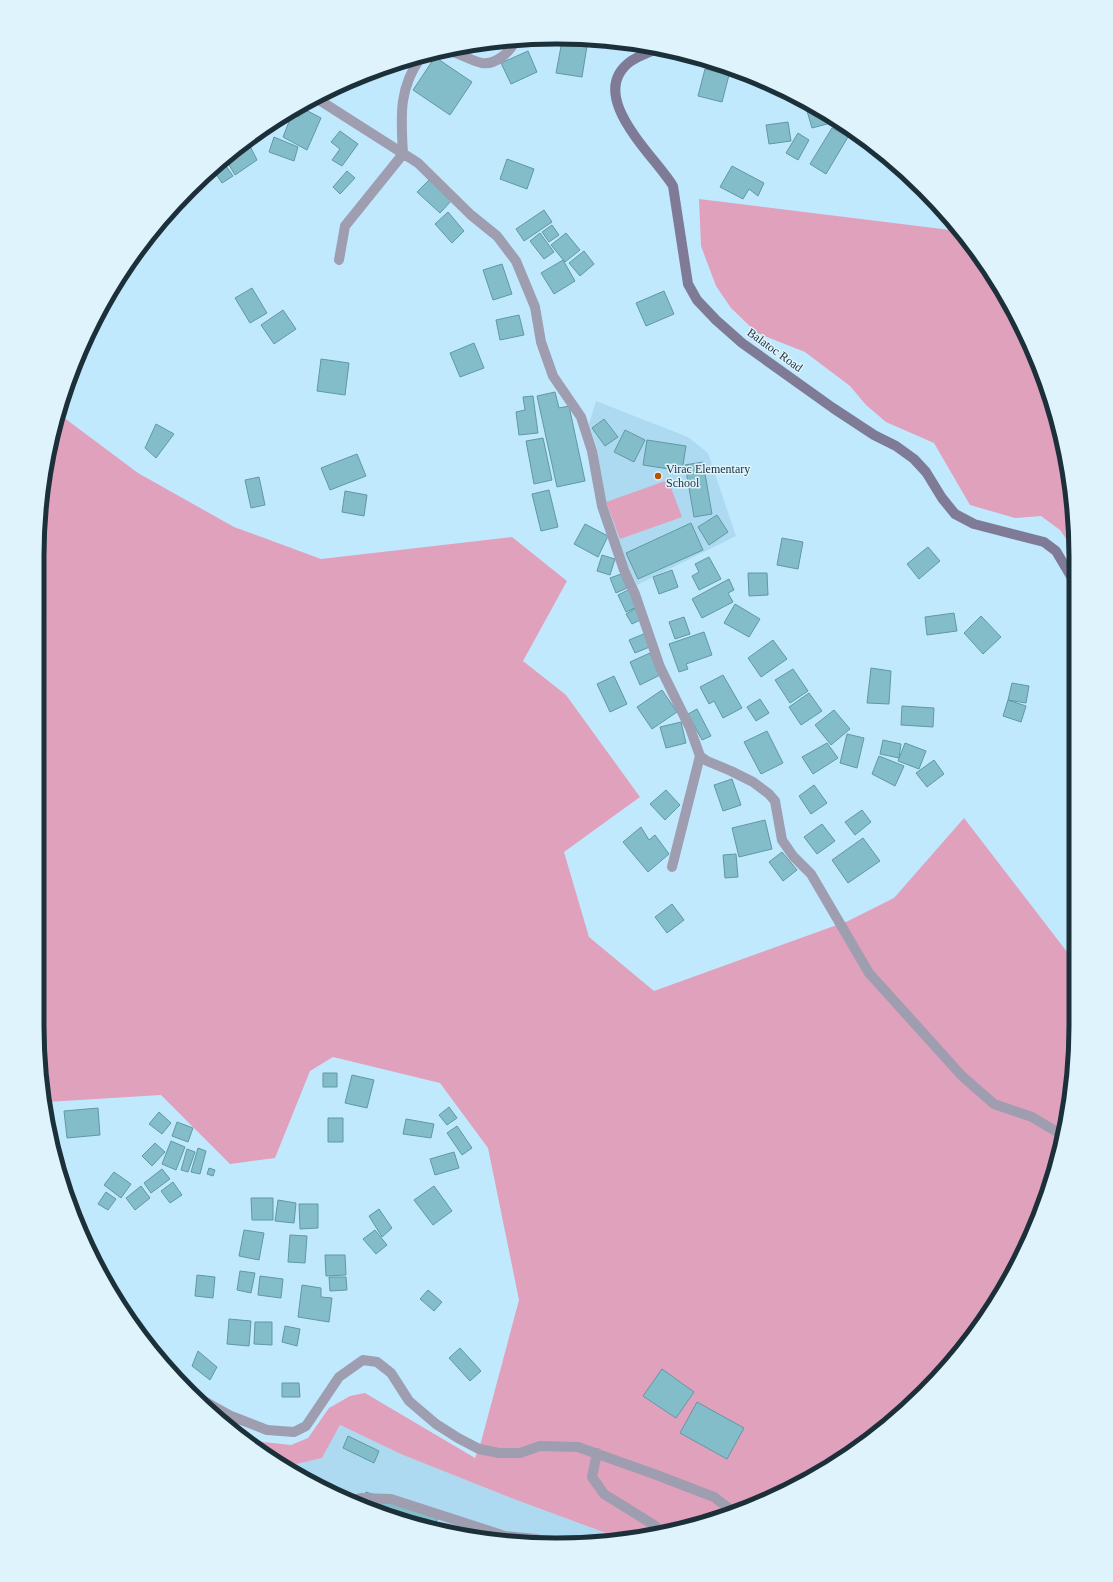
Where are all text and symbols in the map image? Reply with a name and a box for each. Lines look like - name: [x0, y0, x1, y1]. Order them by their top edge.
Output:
- street label: Balatoc Road: [745, 325, 805, 375]
- place label: Virac Elementary School: [666, 462, 750, 490]
- marker: Virac Elementary School: [653, 471, 663, 481]

